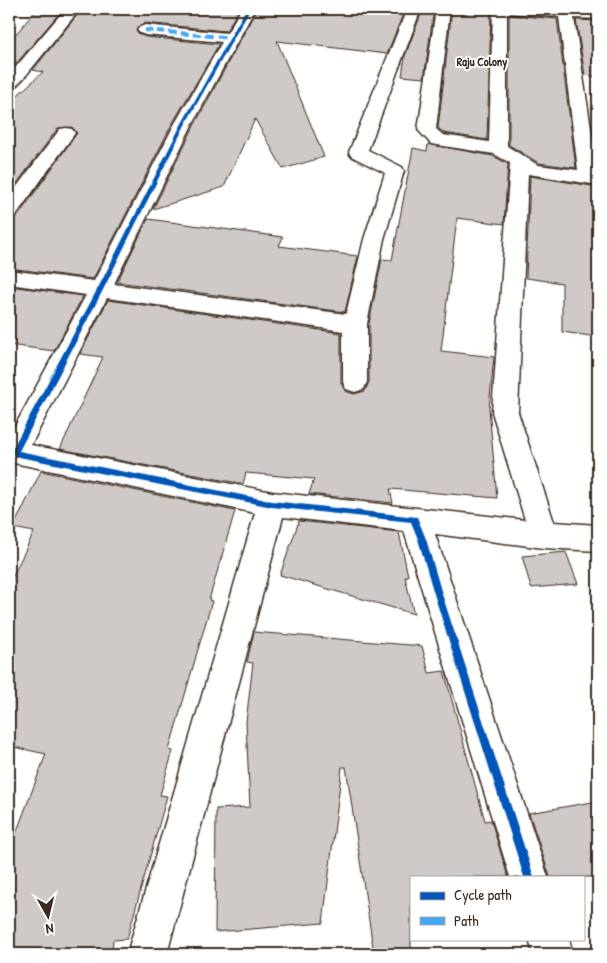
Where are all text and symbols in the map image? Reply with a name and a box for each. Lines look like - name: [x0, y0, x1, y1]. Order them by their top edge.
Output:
- district label: Raju Colony: [457, 53, 507, 71]
- legend: [410, 876, 584, 940]
- text: Cycle path: [454, 884, 512, 905]
- north arrow: [22, 890, 72, 940]
- text: Path: [454, 910, 479, 931]
- text: N: [44, 919, 55, 939]

